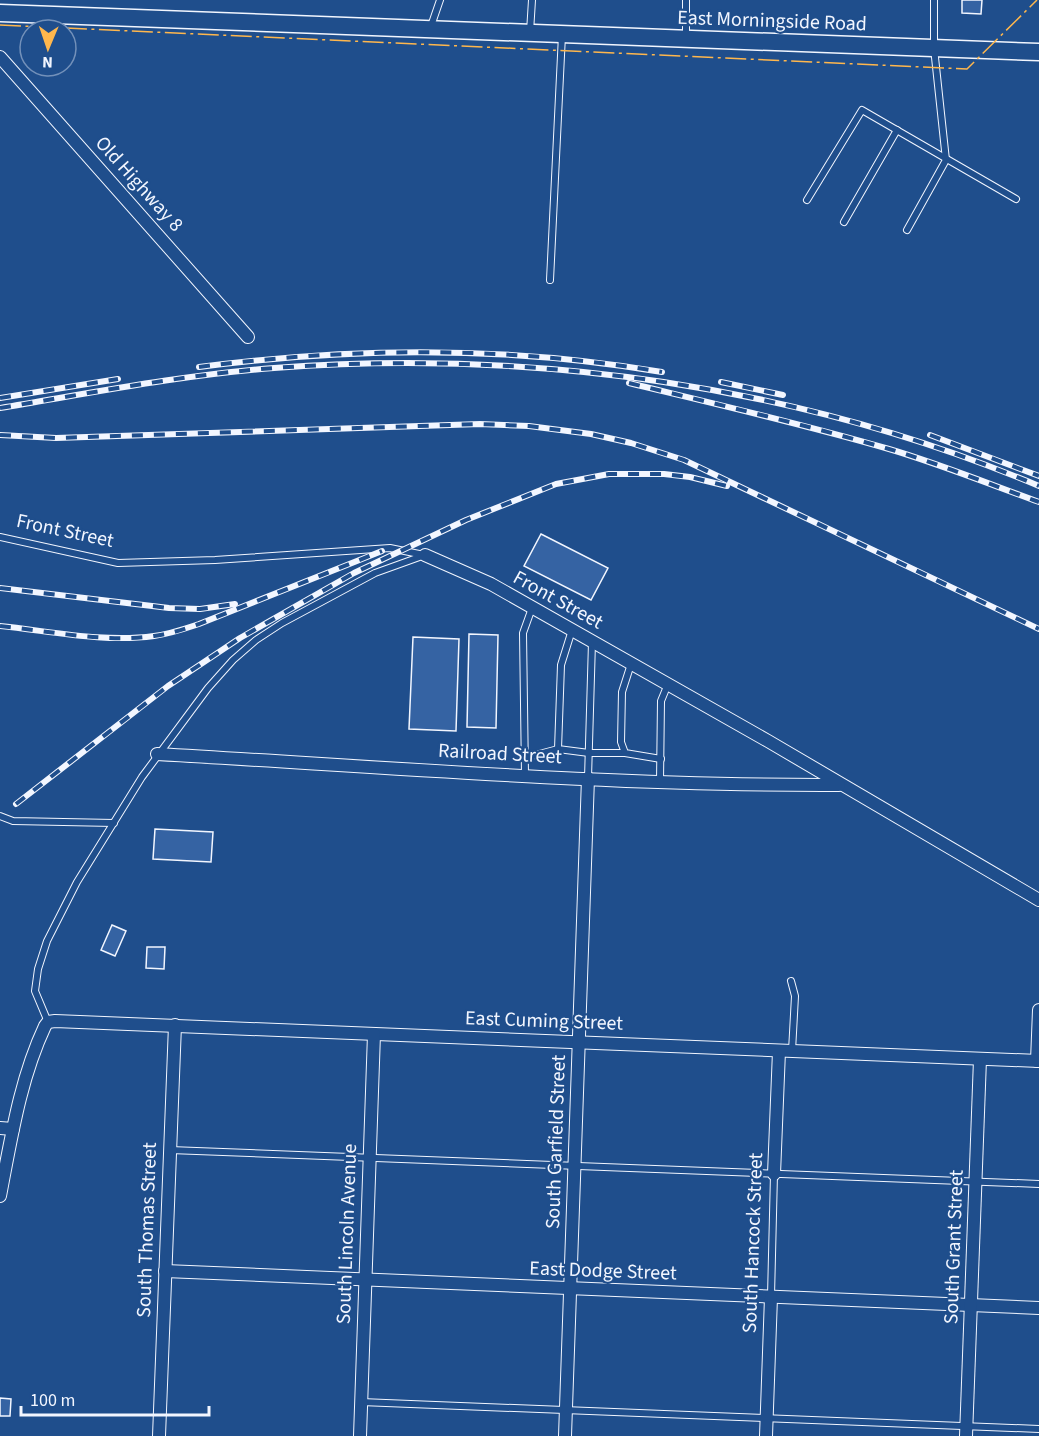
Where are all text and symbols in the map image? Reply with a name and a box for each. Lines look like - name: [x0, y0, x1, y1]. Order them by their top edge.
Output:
- street label: East Morningside Road: [677, 4, 867, 38]
- north arrow: [18, 18, 78, 78]
- text: N: [42, 51, 53, 73]
- street label: Old Highway 8: [88, 130, 190, 238]
- street label: Front Street: [14, 507, 116, 555]
- street label: Front Street: [508, 564, 608, 636]
- street label: Railroad Street: [437, 737, 563, 771]
- street label: East Cuming Street: [465, 1004, 624, 1038]
- street label: South Garfield Street: [539, 1054, 573, 1230]
- street label: South Thomas Street: [130, 1142, 164, 1318]
- street label: South Lincoln Avenue: [330, 1143, 364, 1325]
- street label: South Hancock Street: [736, 1152, 770, 1334]
- street label: South Grant Street: [937, 1169, 971, 1325]
- street label: East Dodge Street: [529, 1254, 677, 1288]
- scale bar: [21, 1379, 208, 1417]
- text: 100 m: [30, 1388, 75, 1413]

